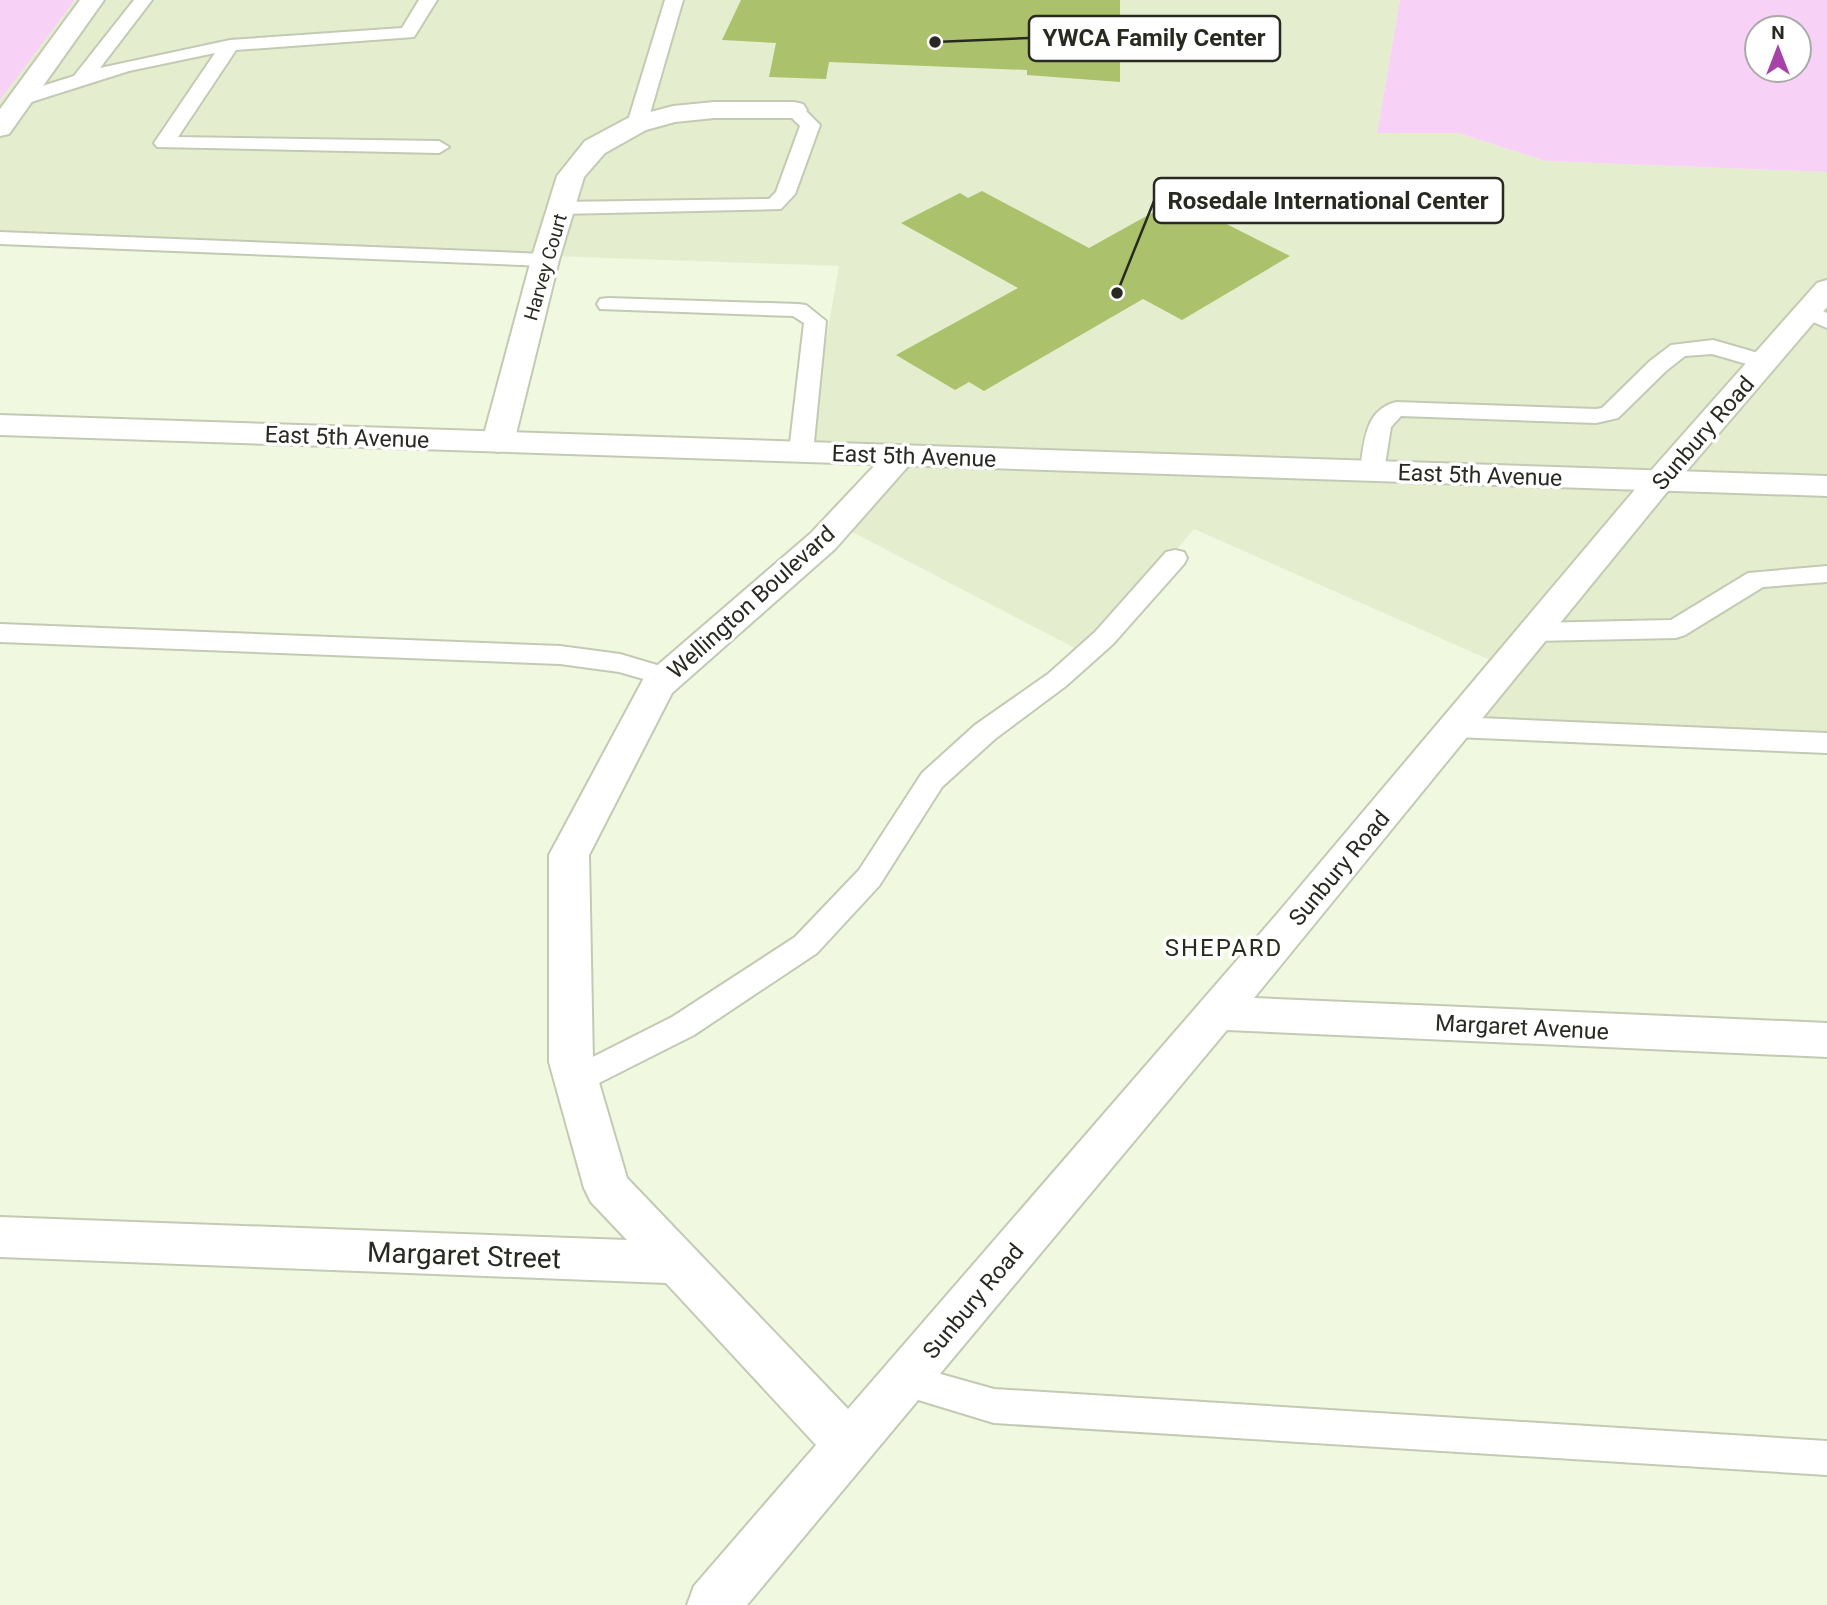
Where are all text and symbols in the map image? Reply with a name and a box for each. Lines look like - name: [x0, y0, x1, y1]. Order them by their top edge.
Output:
- north arrow: [1743, 14, 1813, 84]
- callout: YWCA Family Center: [1029, 16, 1280, 61]
- text: N: [1771, 21, 1785, 44]
- text: YWCA Family Center: [1043, 24, 1266, 52]
- callout: Rosedale International Center: [1154, 178, 1503, 223]
- text: Rosedale International Center: [1167, 187, 1489, 215]
- street label: Harvey Court: [519, 211, 572, 323]
- street label: Sunbury Road: [1647, 371, 1760, 496]
- street label: East 5th Avenue: [264, 421, 430, 454]
- street label: East 5th Avenue: [831, 440, 997, 473]
- street label: East 5th Avenue: [1397, 459, 1563, 492]
- street label: Wellington Boulevard: [662, 520, 840, 684]
- street label: Sunbury Road: [1283, 805, 1395, 931]
- district label: SHEPARD: [1165, 934, 1283, 962]
- street label: Margaret Avenue: [1434, 1009, 1609, 1046]
- street label: Margaret Street: [367, 1236, 561, 1275]
- street label: Sunbury Road: [917, 1238, 1029, 1364]

